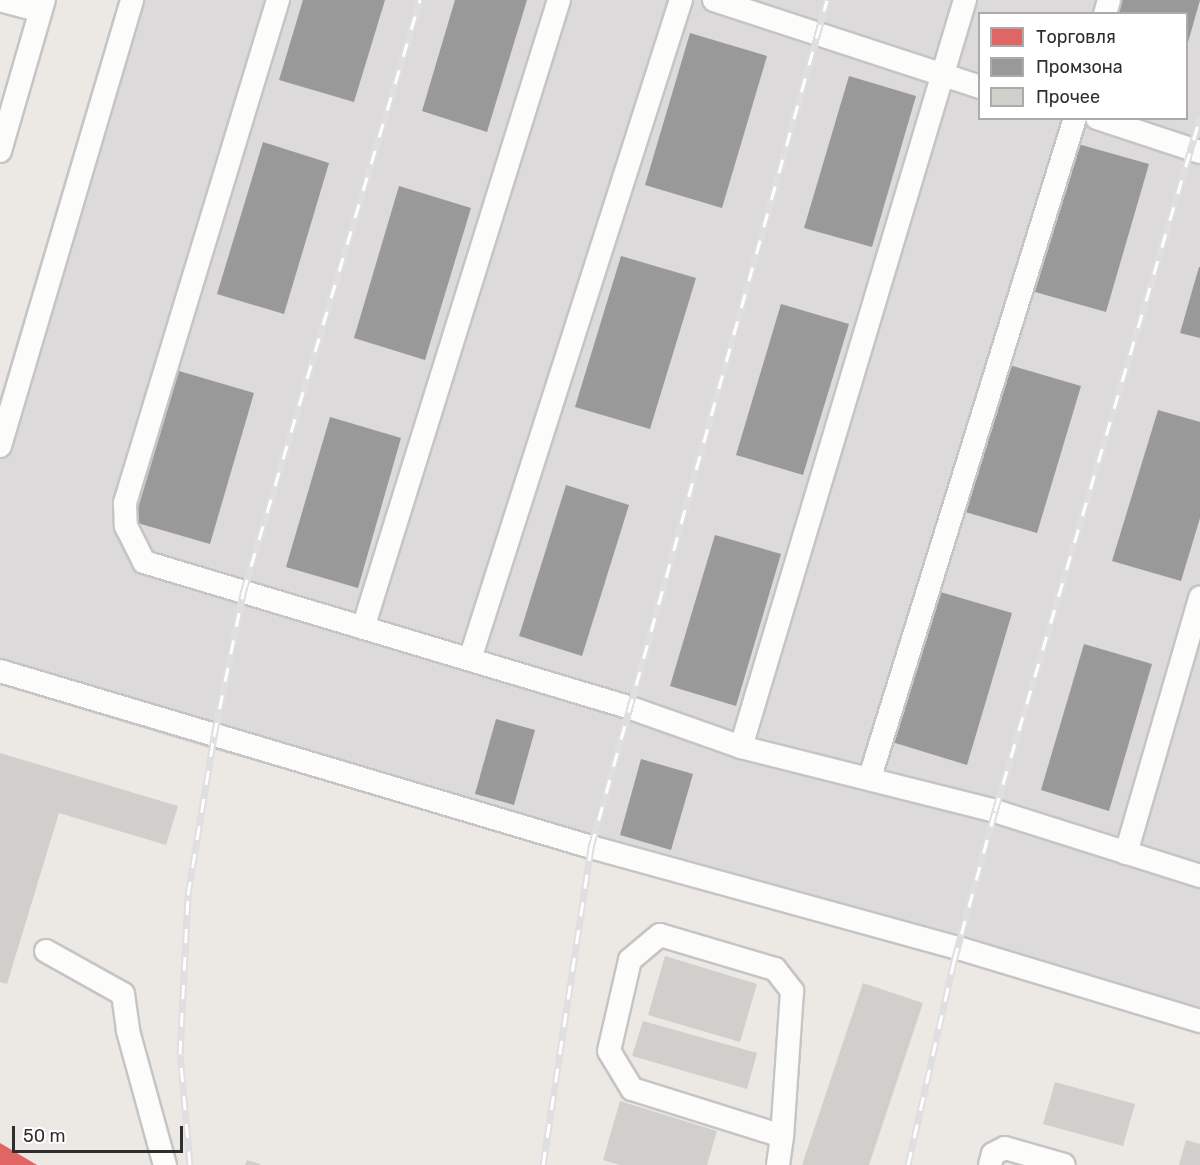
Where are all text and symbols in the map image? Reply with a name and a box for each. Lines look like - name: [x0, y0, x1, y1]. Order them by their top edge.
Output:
- legend: [978, 12, 1188, 120]
- text: Торговля: [1036, 26, 1116, 48]
- text: Промзона: [1036, 56, 1123, 78]
- text: Прочее: [1036, 86, 1100, 108]
- scale bar: [15, 1114, 186, 1152]
- text: 50 m: [23, 1125, 66, 1147]

